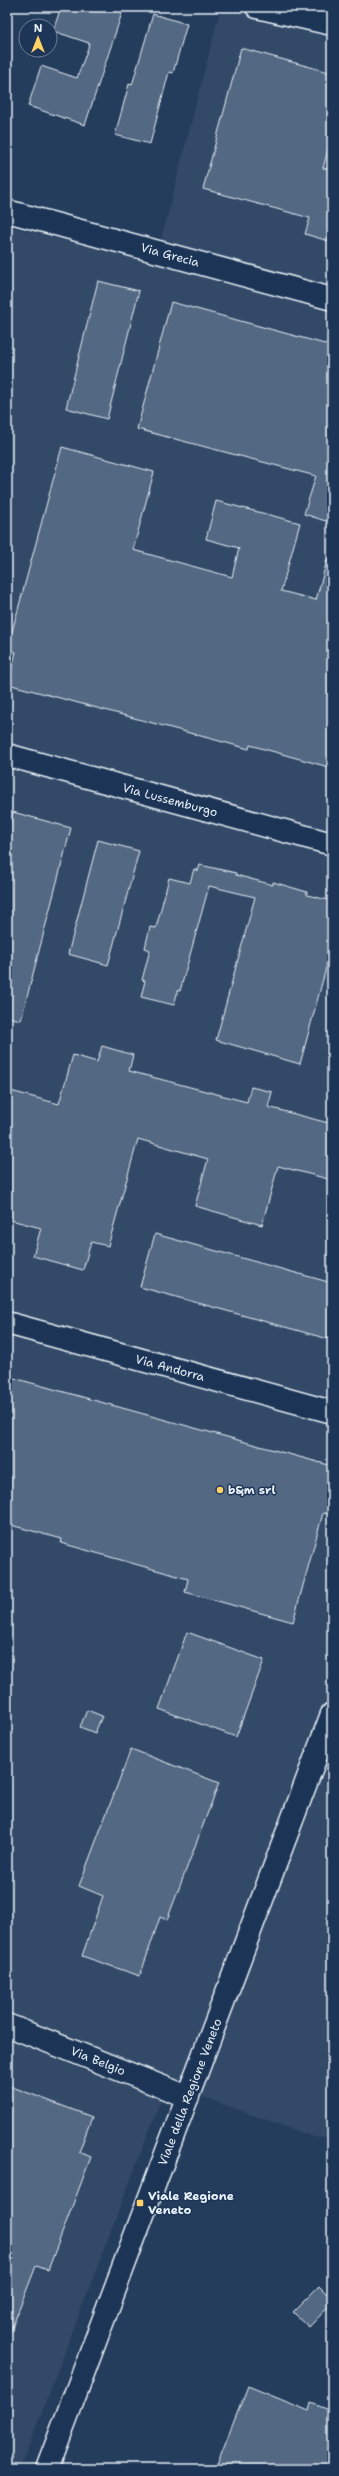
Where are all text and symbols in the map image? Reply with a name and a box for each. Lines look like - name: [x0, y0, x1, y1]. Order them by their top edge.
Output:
- north arrow: [18, 18, 58, 58]
- text: N: [34, 21, 43, 36]
- street label: Via Grecia: [139, 240, 202, 271]
- street label: Via Lussemburgo: [121, 780, 219, 820]
- street label: Via Andorra: [134, 1351, 207, 1385]
- place label: b&m srl: [228, 1482, 276, 1498]
- marker: b&m srl: [215, 1485, 225, 1495]
- street label: Viale della Regione Veneto: [154, 2016, 226, 2168]
- street label: Via Belgio: [68, 2043, 128, 2079]
- place label: Viale Regione Veneto: [148, 2188, 234, 2218]
- marker: Viale Regione Veneto: [135, 2198, 145, 2208]

